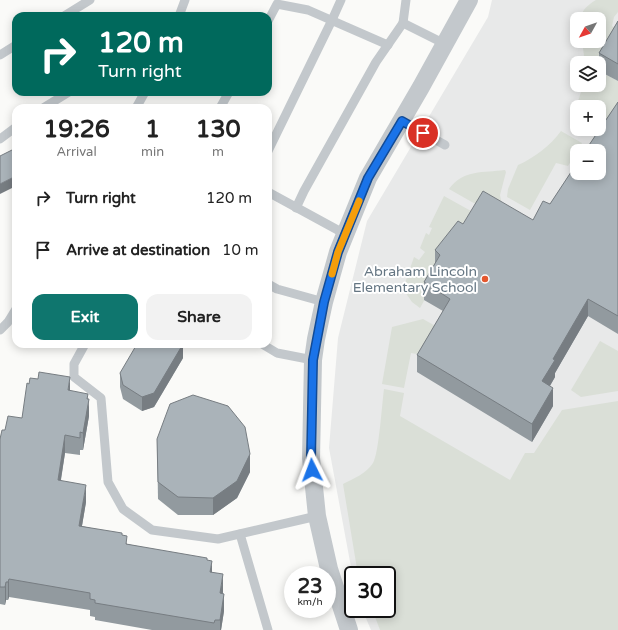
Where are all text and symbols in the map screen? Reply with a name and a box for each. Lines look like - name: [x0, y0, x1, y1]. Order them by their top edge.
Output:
- north arrow: [570, 12, 606, 48]
- map controls: [570, 12, 606, 180]
- text: 120 m: [98, 26, 184, 60]
- icon: right: [32, 28, 84, 80]
- button: layers: [570, 56, 606, 92]
- text: Turn right: [98, 60, 182, 82]
- button: +: [570, 100, 606, 136]
- text: 19:26: [43, 115, 110, 144]
- text: 1: [145, 115, 160, 144]
- text: 130: [195, 115, 241, 144]
- pin: [406, 116, 440, 150]
- icon: arrive: [412, 122, 434, 144]
- text: Arrival: [56, 144, 97, 160]
- text: min: [141, 144, 164, 160]
- text: m: [212, 144, 224, 160]
- button: −: [570, 144, 606, 180]
- icon: right: [32, 187, 54, 209]
- text: Turn right: [66, 189, 136, 207]
- text: 120 m: [206, 189, 252, 207]
- icon: arrive: [32, 239, 54, 261]
- text: Arrive at destination: [66, 241, 210, 259]
- text: 10 m: [222, 241, 259, 259]
- place label: Abraham Lincoln Elementary School: [353, 263, 477, 296]
- marker: Abraham Lincoln Elementary School: [480, 274, 490, 284]
- button: Exit: [32, 294, 138, 340]
- button: Share: [146, 294, 252, 340]
- position arrow: [291, 449, 333, 491]
- speed limit sign: 30: [344, 566, 396, 618]
- text: 23: [297, 575, 323, 599]
- text: km/h: [297, 596, 323, 608]

